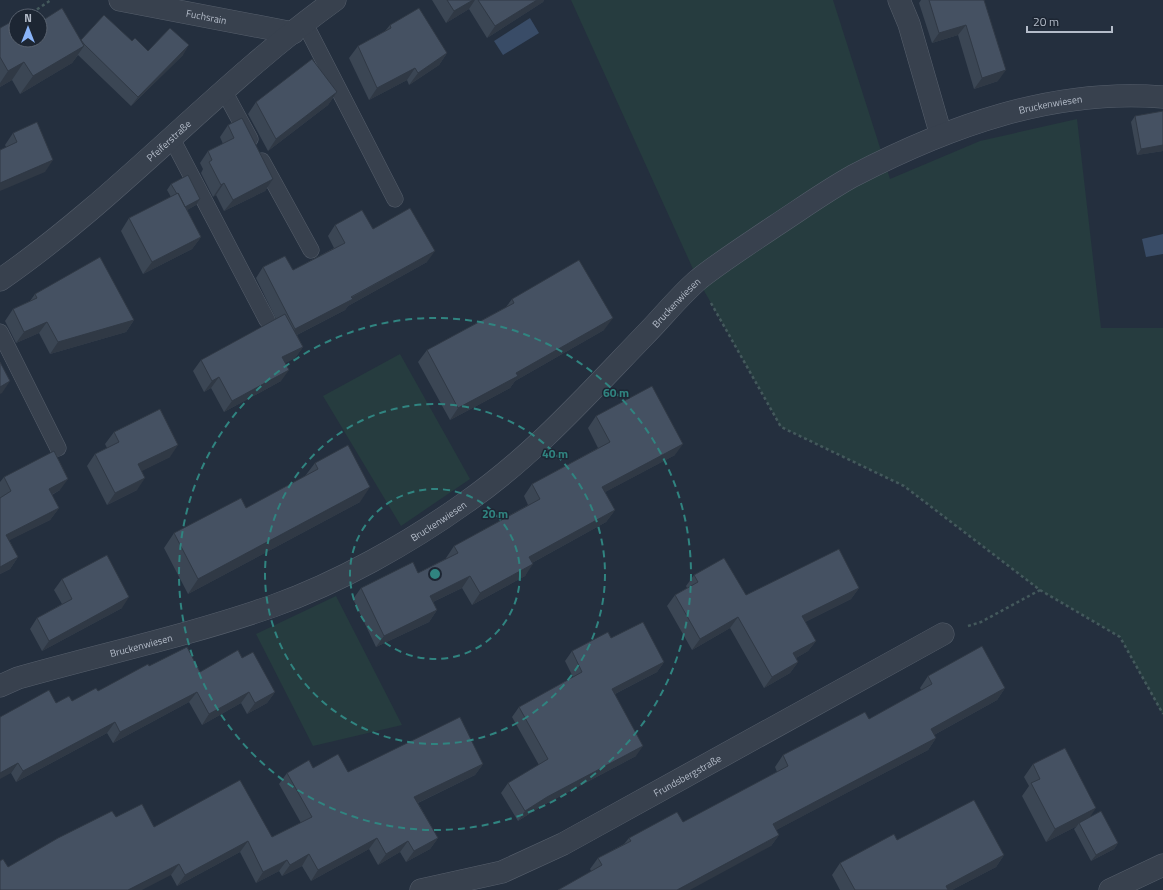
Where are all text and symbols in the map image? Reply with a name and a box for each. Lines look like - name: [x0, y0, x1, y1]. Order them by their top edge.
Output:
- street label: Fuchsrain: [185, 6, 228, 28]
- north arrow: [8, 8, 48, 48]
- scale bar: [1027, 8, 1112, 34]
- text: N: [24, 10, 32, 26]
- text: 20 m: [1033, 12, 1059, 31]
- street label: Bruckenwiesen: [1017, 92, 1083, 118]
- street label: Pfeiferstraße: [143, 117, 195, 165]
- street label: Bruckenwiesen: [649, 274, 704, 331]
- text: 60 m: [603, 383, 629, 402]
- text: 40 m: [542, 444, 568, 463]
- street label: Bruckenwiesen: [408, 497, 470, 545]
- text: 20 m: [482, 504, 508, 523]
- centre of rings: [428, 567, 442, 581]
- street label: Bruckenwiesen: [108, 630, 174, 661]
- street label: Frundsbergstraße: [651, 751, 724, 801]

